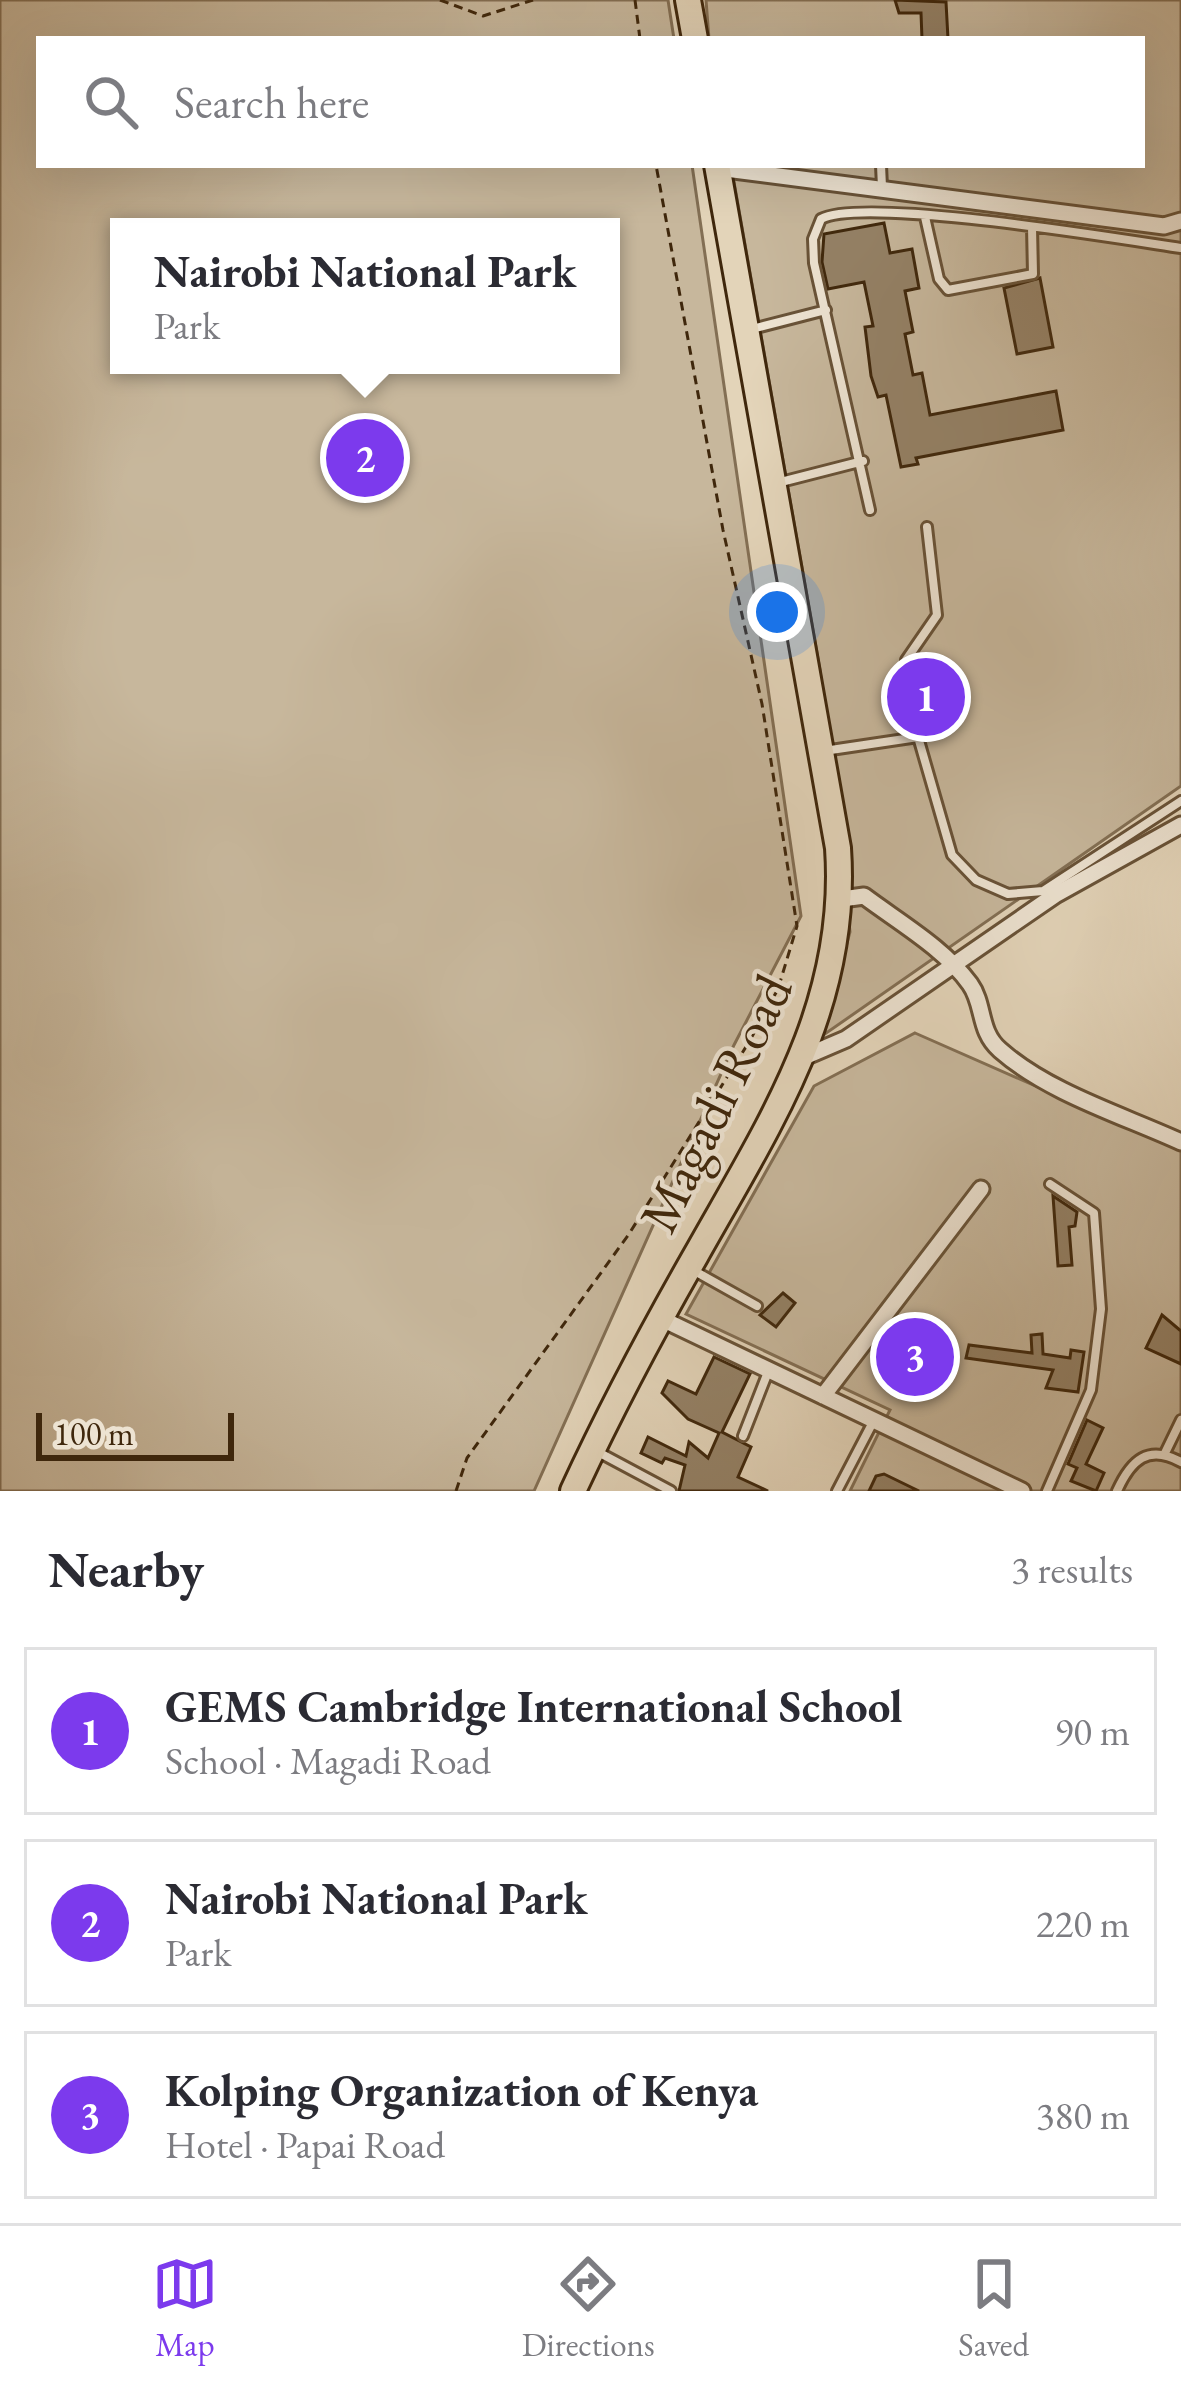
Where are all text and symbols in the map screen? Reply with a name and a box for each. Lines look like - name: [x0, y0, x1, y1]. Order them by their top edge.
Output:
- search box: [36, 36, 1145, 168]
- icon: search: [78, 69, 144, 135]
- text: Search here: [174, 73, 369, 131]
- popup: [110, 218, 620, 374]
- text: Nairobi National Park: [154, 242, 576, 300]
- text: Park: [154, 300, 220, 351]
- pin: 2: [326, 413, 404, 503]
- your location: [747, 582, 807, 642]
- pin: 1: [887, 652, 965, 742]
- street label: Magadi Road: [622, 962, 808, 1244]
- pin: 3: [876, 1312, 954, 1402]
- scale bar: [36, 1407, 234, 1460]
- text: 100 m: [54, 1412, 134, 1455]
- text: Nearby: [48, 1536, 204, 1602]
- text: 3 results: [1011, 1544, 1133, 1595]
- text: GEMS Cambridge International School: [165, 1677, 902, 1735]
- text: 1: [80, 1706, 100, 1757]
- text: 90 m: [1054, 1706, 1130, 1757]
- text: School · Magadi Road: [165, 1735, 491, 1786]
- text: Nairobi National Park: [165, 1869, 588, 1927]
- text: 2: [80, 1898, 100, 1949]
- text: 220 m: [1036, 1898, 1130, 1949]
- text: Park: [165, 1927, 231, 1978]
- text: Kolping Organization of Kenya: [165, 2061, 758, 2119]
- text: 3: [80, 2090, 100, 2141]
- text: 380 m: [1036, 2090, 1130, 2141]
- text: Hotel · Papai Road: [165, 2119, 445, 2170]
- tab: Map: [152, 2251, 218, 2366]
- tab: Directions: [522, 2251, 655, 2366]
- tab: Saved: [958, 2251, 1029, 2366]

